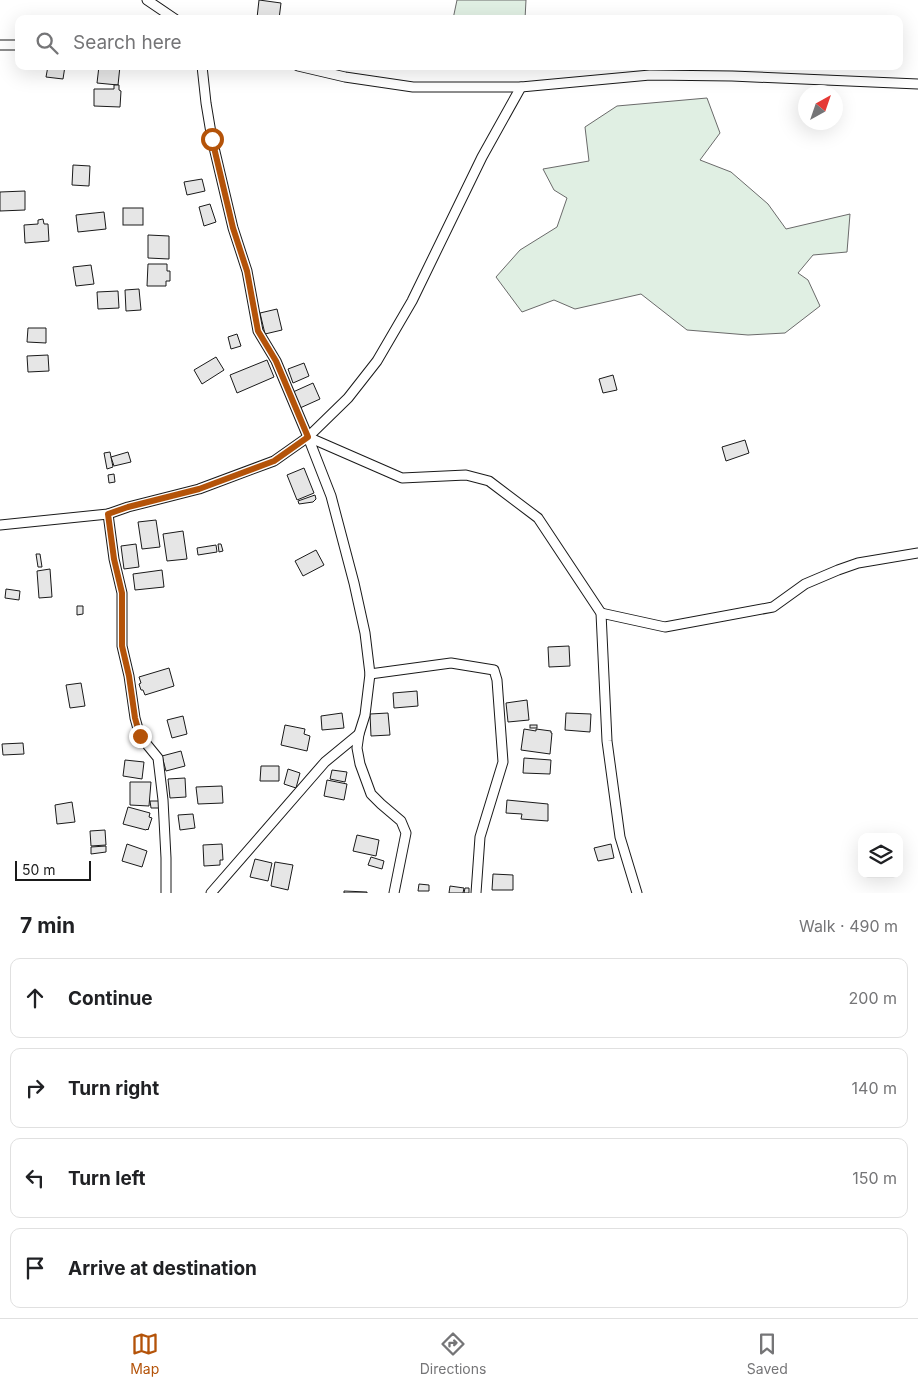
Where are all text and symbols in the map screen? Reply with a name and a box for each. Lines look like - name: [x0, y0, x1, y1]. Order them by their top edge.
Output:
- search box: [15, 15, 903, 70]
- icon: search: [33, 29, 61, 57]
- text: Search here: [73, 31, 182, 54]
- north arrow: [798, 85, 843, 130]
- route start: [201, 128, 224, 151]
- route end: [129, 725, 152, 748]
- map controls: [858, 833, 903, 878]
- button: layers: [858, 833, 903, 878]
- scale bar: [15, 858, 91, 881]
- text: 50 m: [22, 861, 56, 878]
- text: 7 min: [20, 913, 75, 938]
- text: Walk · 490 m: [799, 916, 898, 936]
- icon: ahead: [21, 984, 49, 1012]
- text: Continue: [68, 987, 153, 1010]
- text: 200 m: [849, 988, 897, 1008]
- icon: right: [21, 1074, 49, 1102]
- text: Turn right: [68, 1077, 159, 1100]
- text: 140 m: [852, 1078, 897, 1098]
- icon: left: [21, 1164, 49, 1192]
- text: Turn left: [68, 1167, 146, 1190]
- text: 150 m: [852, 1168, 897, 1188]
- icon: arrive: [21, 1254, 49, 1282]
- text: Arrive at destination: [68, 1257, 257, 1280]
- tab: Map: [130, 1330, 159, 1377]
- tab: Directions: [420, 1330, 486, 1377]
- tab: Saved: [747, 1330, 788, 1377]

